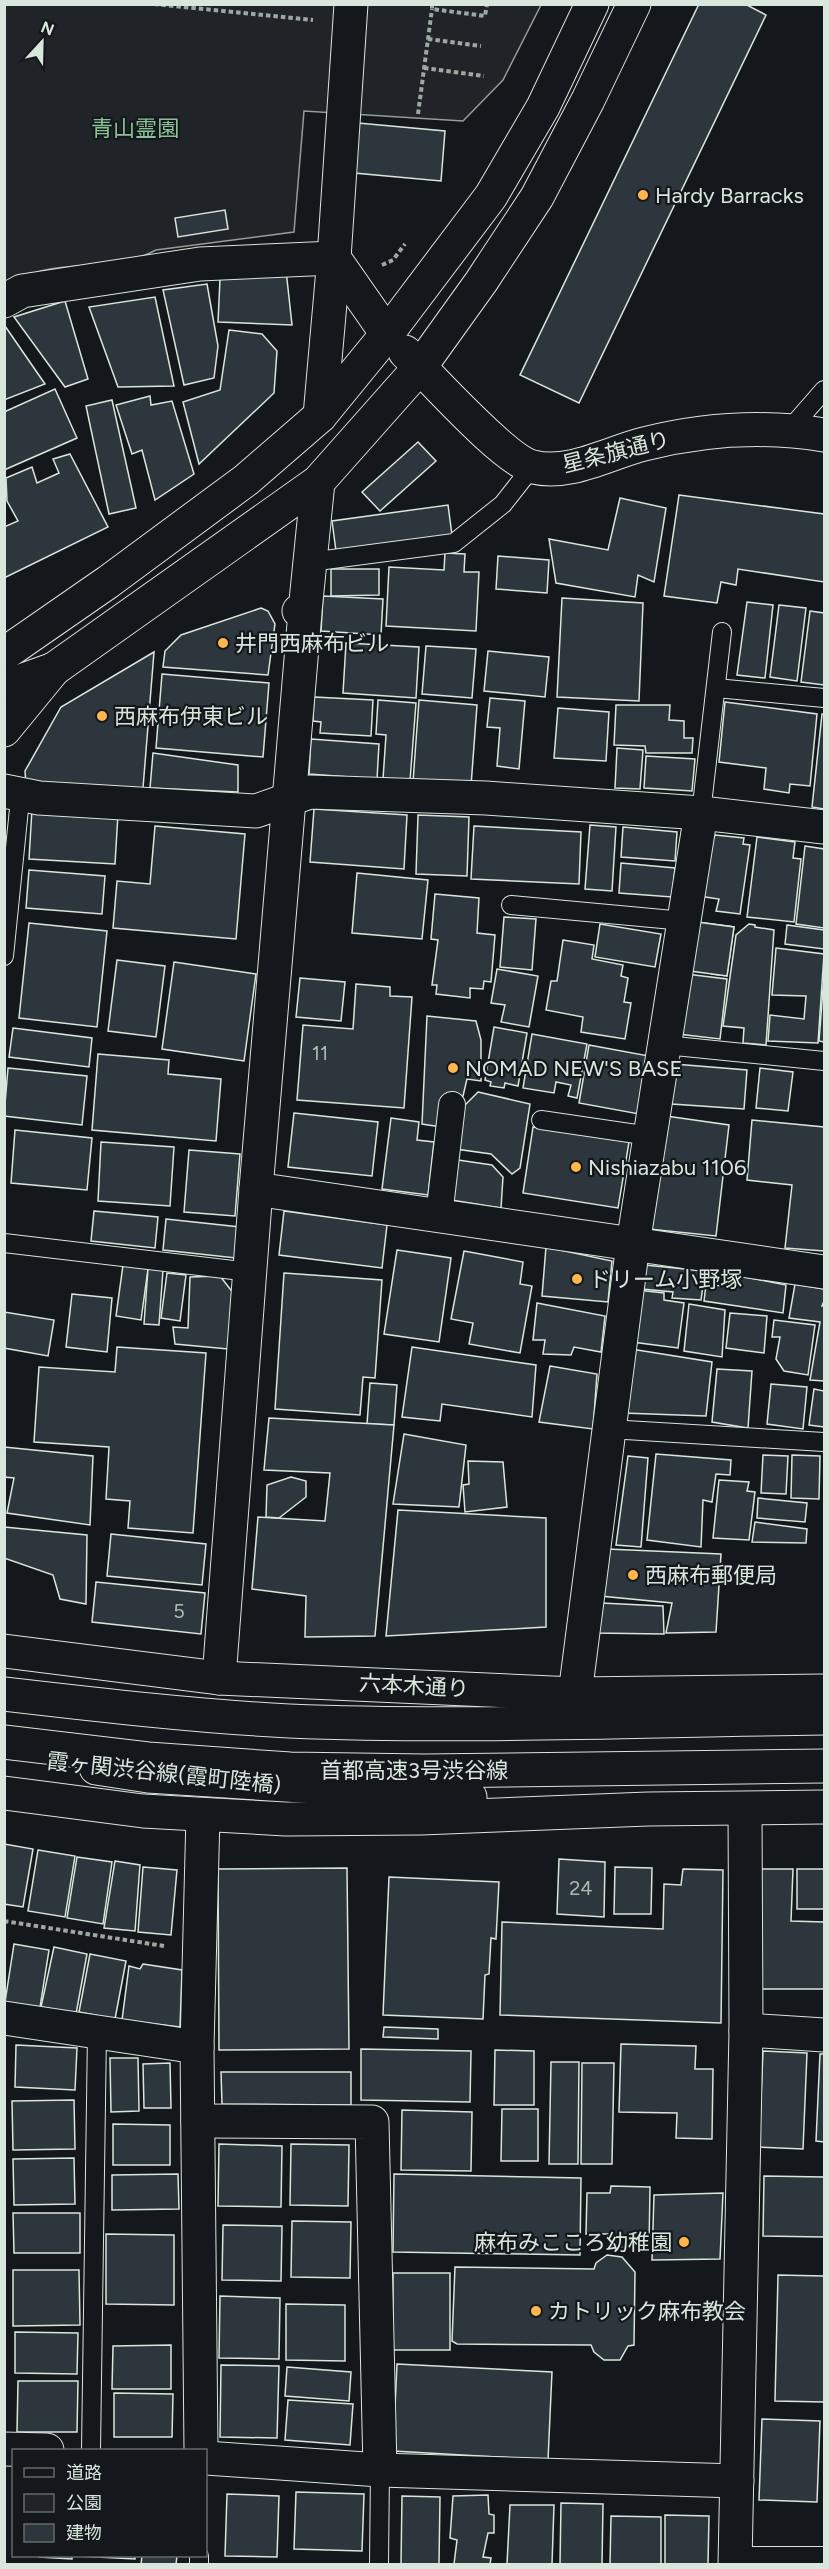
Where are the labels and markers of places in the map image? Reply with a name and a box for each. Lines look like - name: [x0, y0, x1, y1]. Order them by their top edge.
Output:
- place label: Hardy Barracks: [655, 182, 804, 209]
- marker: Hardy Barracks: [636, 188, 650, 202]
- place label: 井門西麻布ビル: [235, 630, 389, 657]
- marker: 井門西麻布ビル: [216, 636, 230, 650]
- place label: 西麻布伊東ビル: [114, 703, 268, 730]
- marker: 西麻布伊東ビル: [95, 709, 109, 723]
- place label: NOMAD NEW'S BASE: [465, 1055, 683, 1082]
- marker: NOMAD NEW'S BASE: [446, 1061, 460, 1075]
- place label: Nishiazabu 1106: [588, 1154, 746, 1181]
- marker: Nishiazabu 1106: [569, 1160, 583, 1174]
- place label: ドリーム小野塚: [589, 1266, 742, 1293]
- marker: ドリーム小野塚: [570, 1272, 584, 1286]
- place label: 西麻布郵便局: [645, 1562, 777, 1589]
- marker: 西麻布郵便局: [626, 1568, 640, 1582]
- place label: 麻布みこころ幼稚園: [474, 2229, 672, 2256]
- marker: 麻布みこころ幼稚園: [677, 2235, 691, 2249]
- place label: カトリック麻布教会: [548, 2298, 746, 2325]
- marker: カトリック麻布教会: [529, 2304, 543, 2318]

